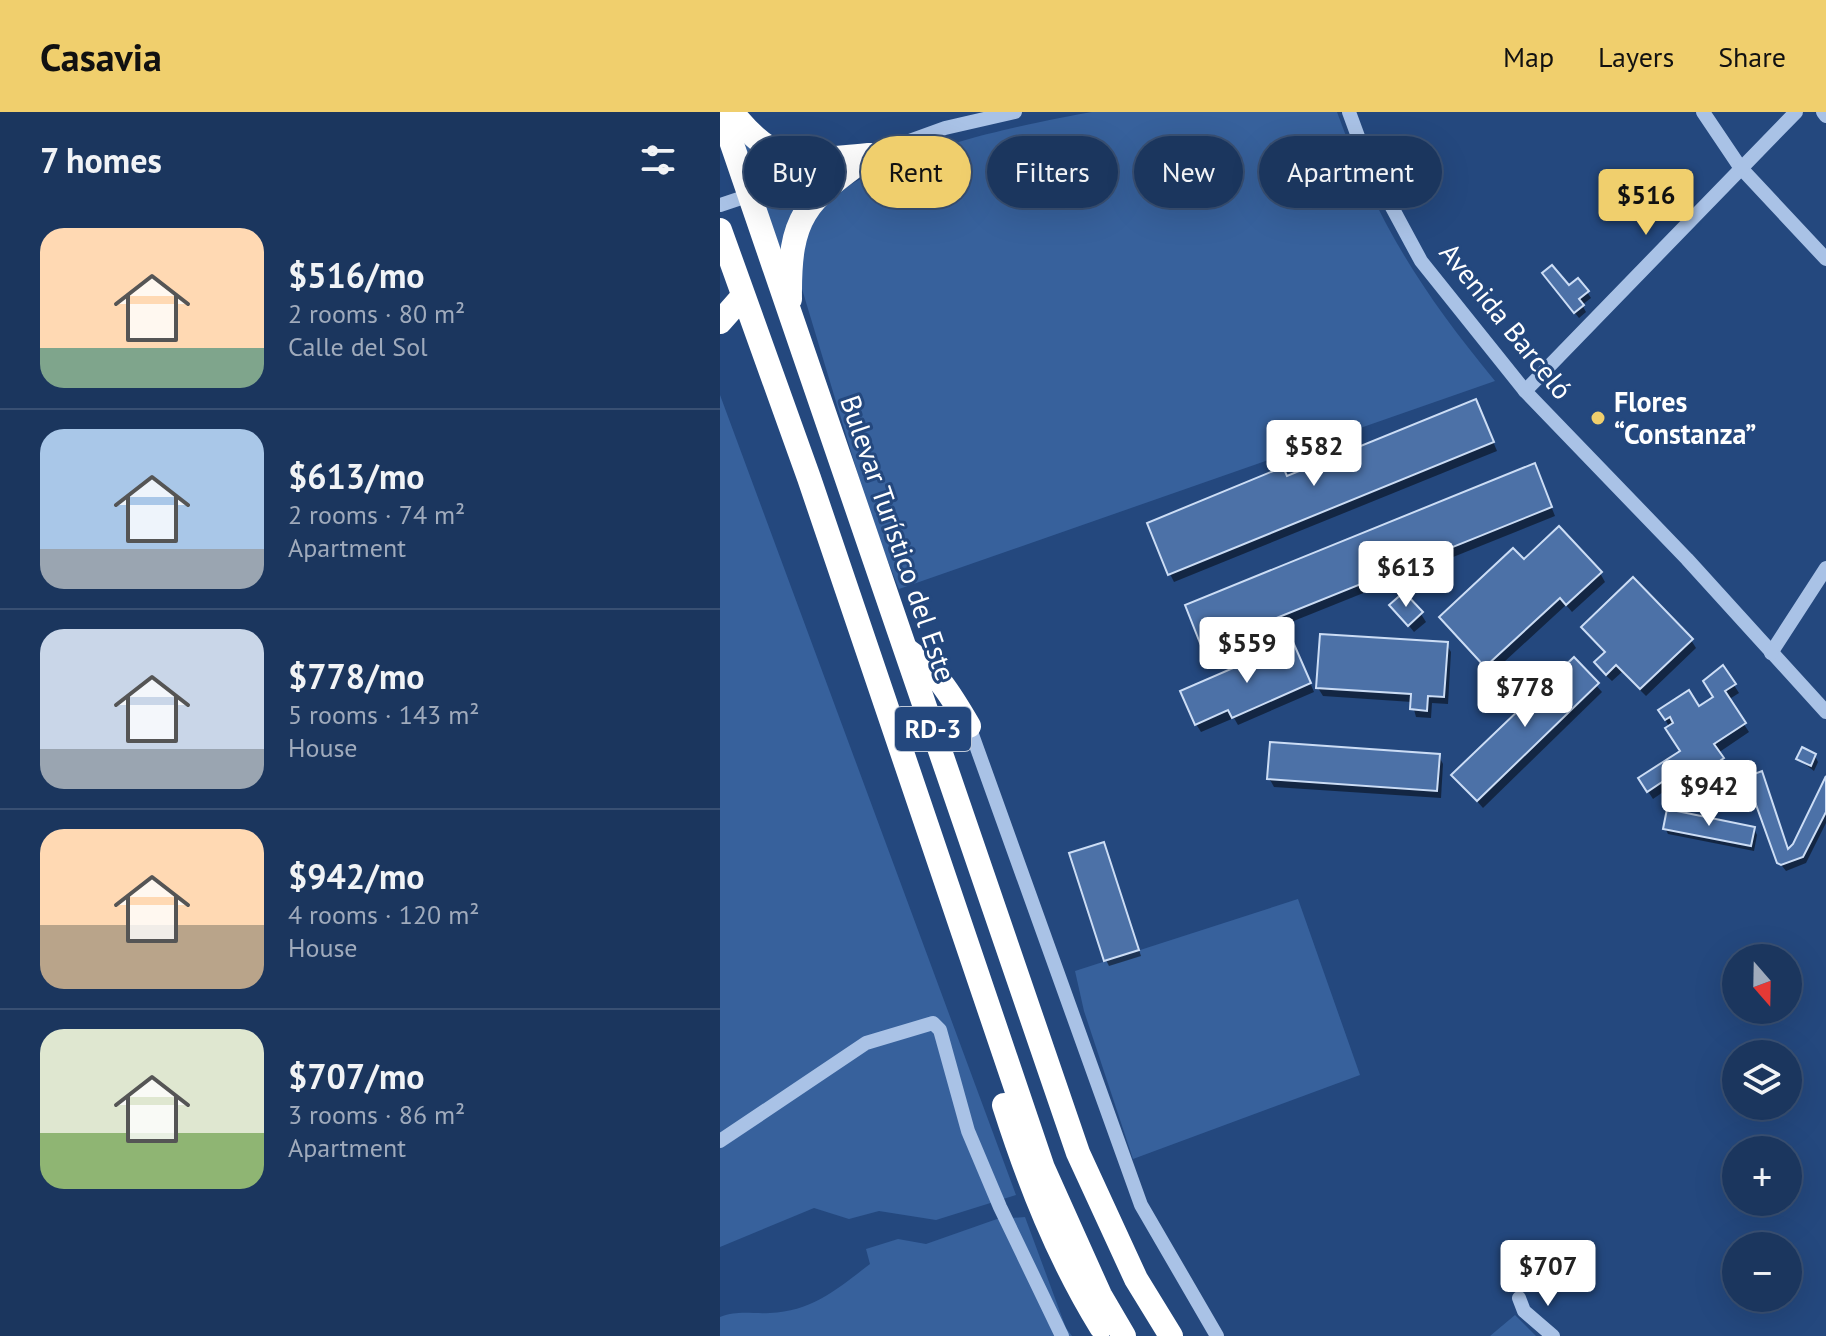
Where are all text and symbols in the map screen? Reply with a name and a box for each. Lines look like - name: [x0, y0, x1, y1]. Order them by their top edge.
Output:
- text: Casavia: [40, 32, 162, 81]
- text: Map: [1503, 38, 1554, 75]
- text: Layers: [1598, 38, 1674, 75]
- text: Share: [1718, 38, 1786, 75]
- chip: Buy: [744, 136, 845, 208]
- chip: Rent: [861, 136, 971, 208]
- chip: Filters: [987, 136, 1118, 208]
- chip: New: [1134, 136, 1243, 208]
- chip: Apartment: [1259, 136, 1442, 208]
- text: 7 homes: [40, 138, 162, 182]
- icon: filters: [636, 138, 680, 182]
- pin: $516: [1599, 169, 1693, 237]
- text: $516: [1617, 178, 1675, 211]
- street label: Avenida Barceló: [1432, 235, 1581, 407]
- text: $516/mo: [288, 253, 425, 297]
- icon: home: [104, 260, 200, 356]
- text: 2 rooms · 80 m²: [288, 297, 465, 330]
- text: Calle del Sol: [288, 330, 428, 363]
- place label: Flores “Constanza”: [1614, 383, 1756, 452]
- street label: Bulevar Turístico del Este: [832, 390, 965, 686]
- marker: Flores “Constanza”: [1589, 409, 1607, 427]
- pin: $582: [1267, 420, 1361, 488]
- text: $582: [1285, 429, 1343, 462]
- text: $613/mo: [288, 454, 425, 498]
- icon: home: [104, 461, 200, 557]
- text: 2 rooms · 74 m²: [288, 498, 465, 531]
- text: Apartment: [288, 531, 406, 564]
- pin: $613: [1359, 541, 1453, 609]
- text: $613: [1377, 550, 1435, 583]
- pin: $559: [1200, 617, 1294, 685]
- text: $559: [1218, 626, 1276, 659]
- text: $778/mo: [288, 654, 425, 698]
- icon: home: [104, 661, 200, 757]
- pin: $778: [1478, 661, 1572, 729]
- text: $778: [1496, 670, 1554, 703]
- text: 5 rooms · 143 m²: [288, 698, 480, 731]
- road number: RD-3: [895, 707, 971, 751]
- text: House: [288, 731, 358, 764]
- pin: $942: [1662, 760, 1756, 828]
- text: $942: [1680, 769, 1738, 802]
- text: $942/mo: [288, 854, 425, 898]
- icon: home: [104, 861, 200, 957]
- text: 4 rooms · 120 m²: [288, 898, 480, 931]
- text: House: [288, 931, 358, 964]
- north arrow: [1722, 944, 1802, 1024]
- map controls: [1722, 944, 1802, 1312]
- button: layers: [1722, 1040, 1802, 1120]
- text: $707/mo: [288, 1054, 425, 1098]
- icon: home: [104, 1061, 200, 1157]
- text: 3 rooms · 86 m²: [288, 1098, 465, 1131]
- text: Apartment: [288, 1131, 406, 1164]
- button: +: [1722, 1136, 1802, 1216]
- button: −: [1722, 1232, 1802, 1312]
- pin: $707: [1501, 1240, 1595, 1308]
- text: $707: [1519, 1249, 1577, 1282]

